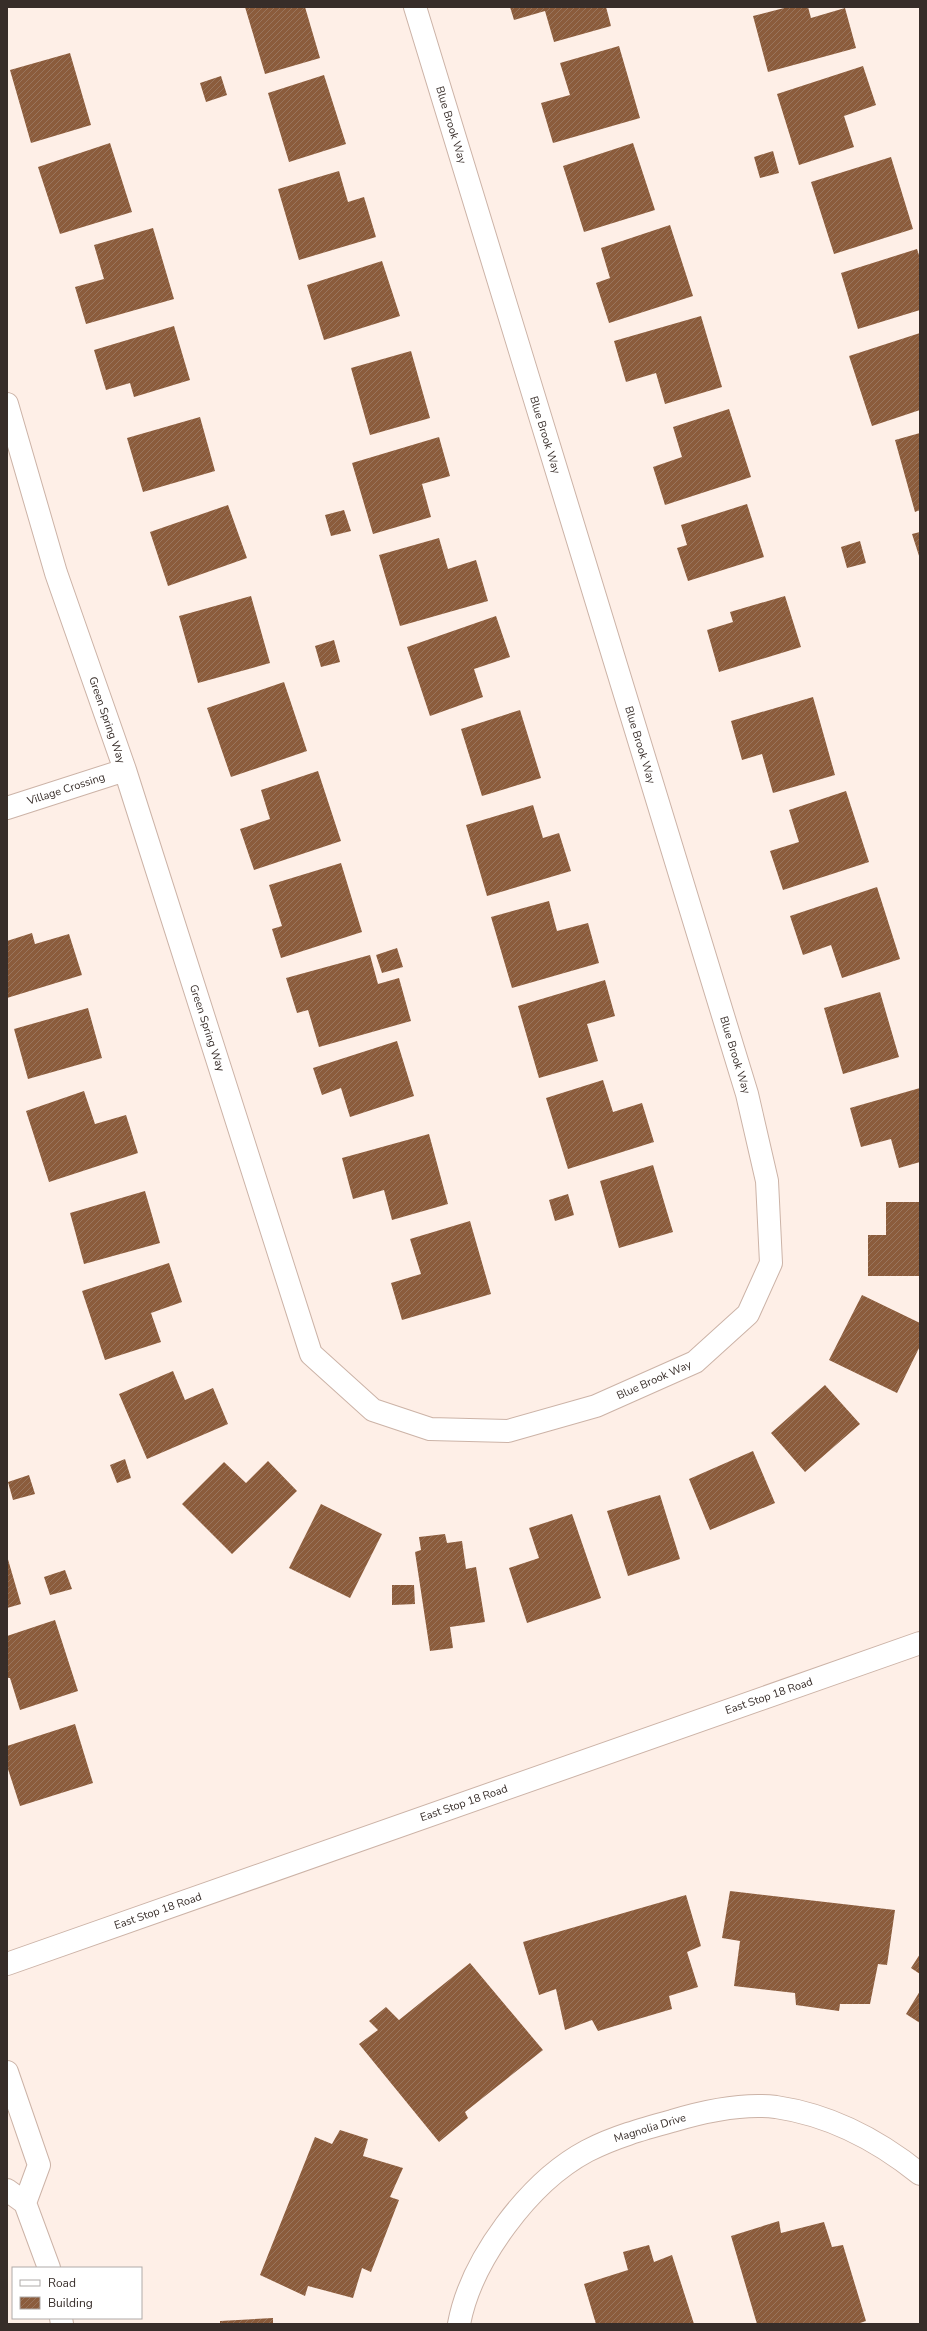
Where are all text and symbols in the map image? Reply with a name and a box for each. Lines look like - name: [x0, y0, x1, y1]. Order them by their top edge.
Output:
- street label: Blue Brook Way: [432, 84, 470, 166]
- street label: Blue Brook Way: [526, 394, 564, 476]
- street label: Green Spring Way: [85, 675, 129, 766]
- street label: Blue Brook Way: [621, 704, 659, 786]
- street label: Village Crossing: [24, 769, 107, 809]
- street label: Green Spring Way: [186, 983, 228, 1074]
- street label: Blue Brook Way: [716, 1014, 754, 1096]
- street label: Blue Brook Way: [614, 1357, 694, 1403]
- street label: East Stop 18 Road: [723, 1674, 815, 1718]
- street label: East Stop 18 Road: [418, 1781, 510, 1825]
- street label: East Stop 18 Road: [112, 1889, 204, 1933]
- street label: Magnolia Drive: [612, 2110, 688, 2146]
- legend: [12, 2267, 142, 2319]
- text: Road: [48, 2275, 76, 2291]
- text: Building: [48, 2295, 93, 2311]

